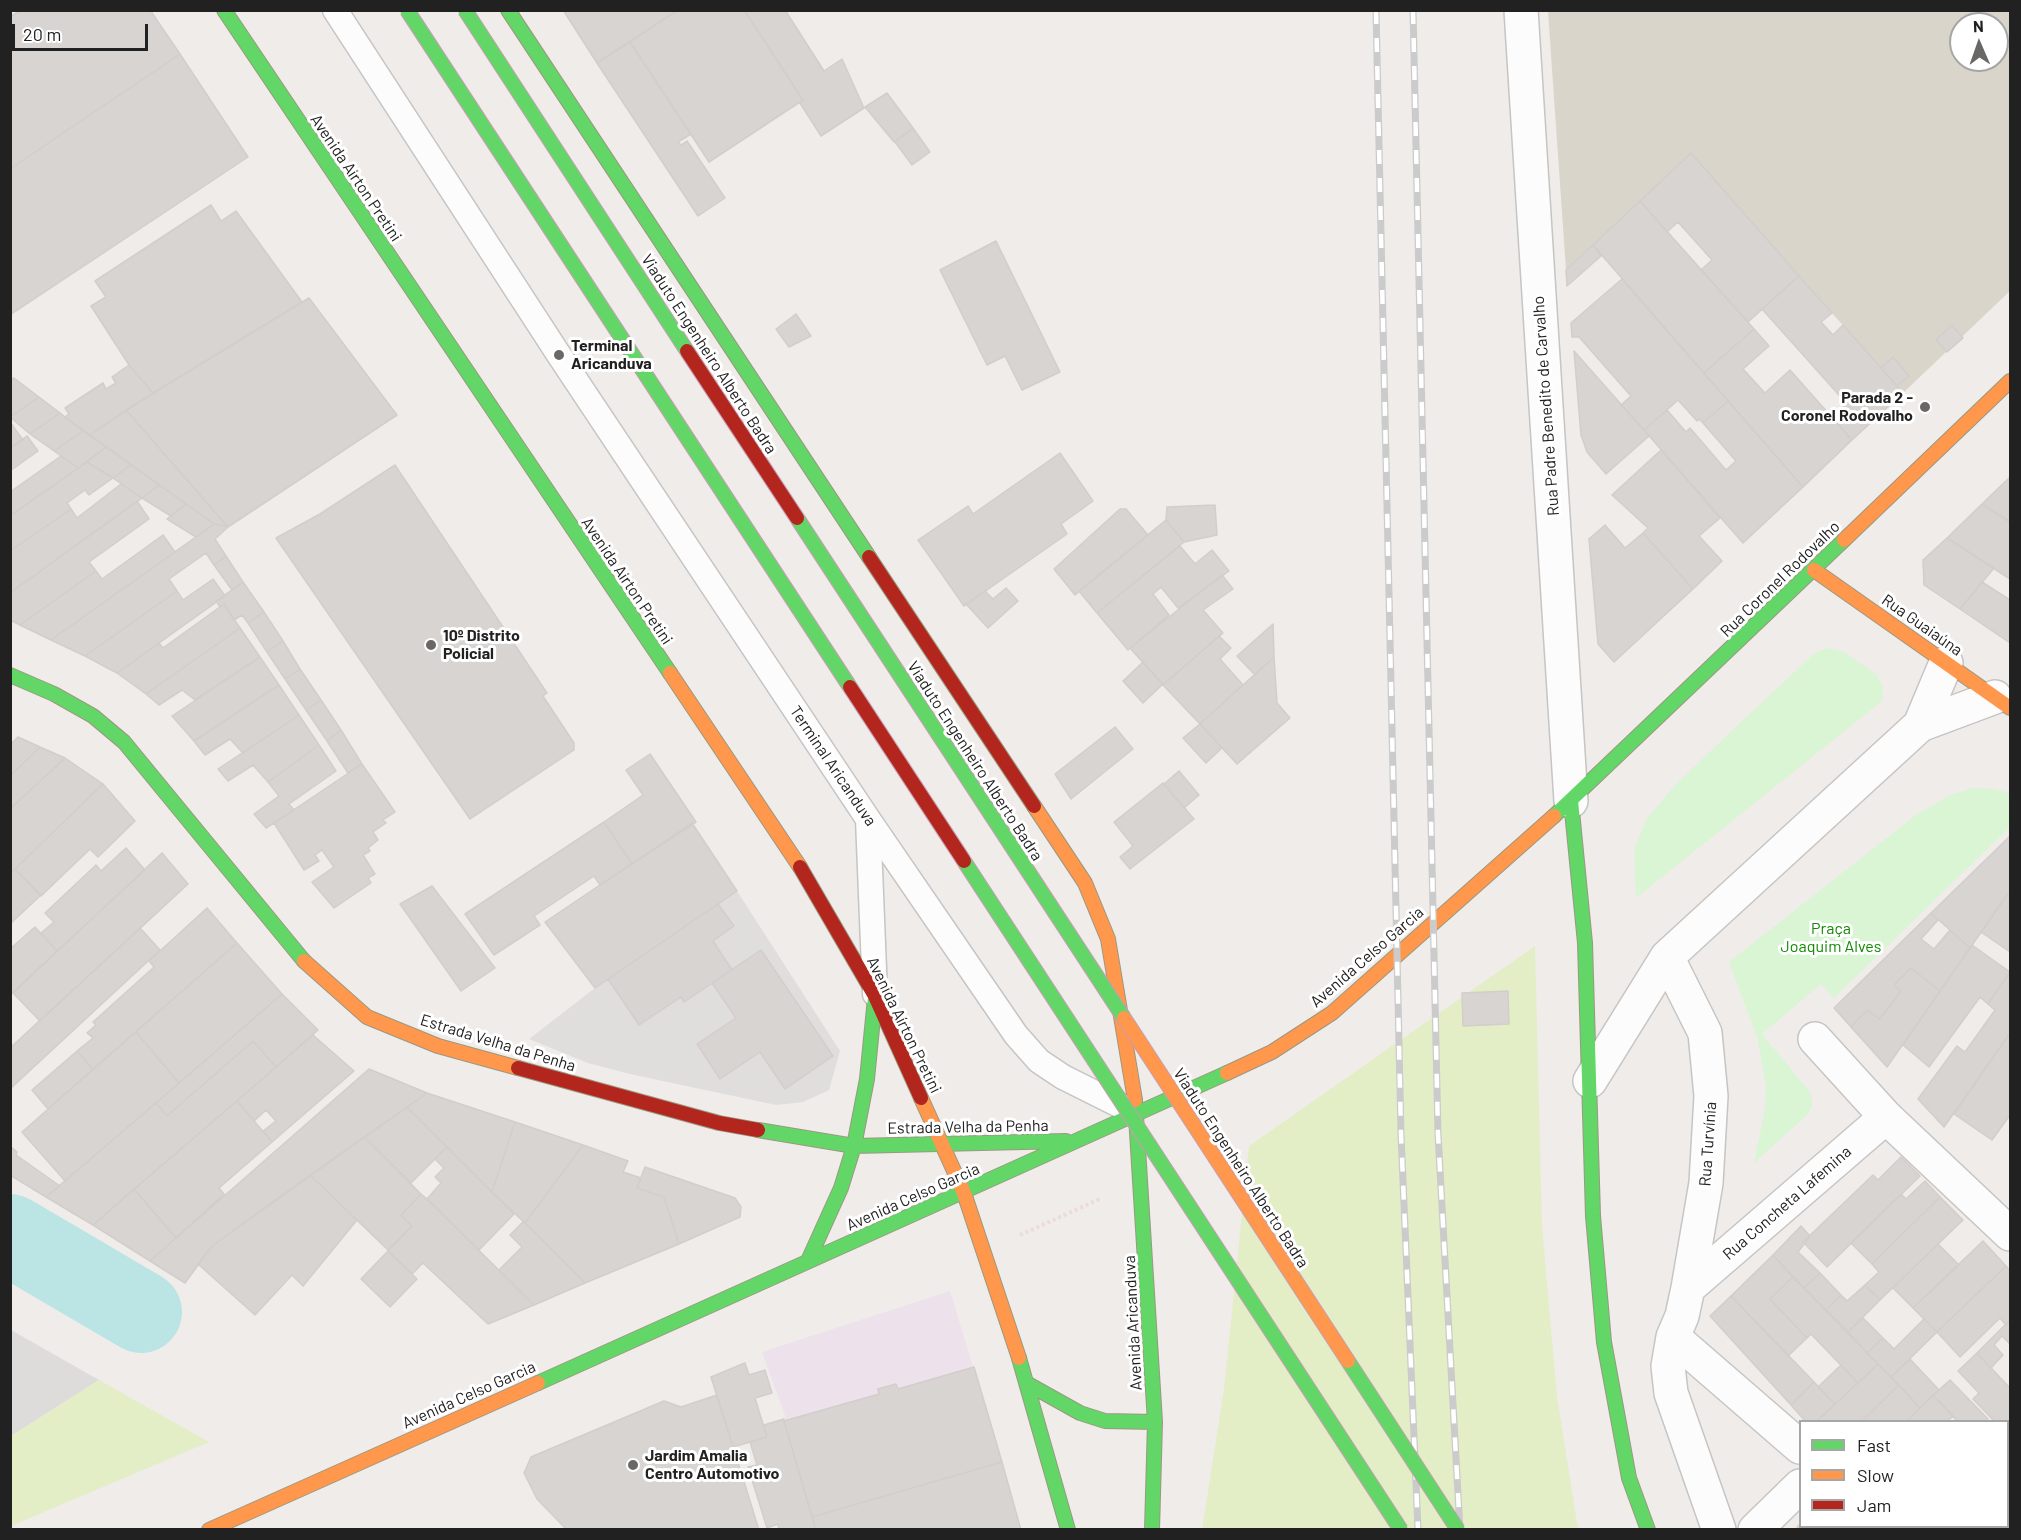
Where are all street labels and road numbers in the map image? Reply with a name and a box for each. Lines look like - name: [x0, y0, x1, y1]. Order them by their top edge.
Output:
- street label: Avenida Aírton Pretini: [306, 111, 406, 245]
- street label: Viaduto Engenheiro Alberto Badra: [637, 251, 781, 457]
- street label: Rua Padre Benedito de Carvalho: [1529, 295, 1563, 517]
- street label: Avenida Aírton Pretini: [577, 514, 677, 648]
- street label: Rua Coronel Rodovalho: [1716, 517, 1844, 641]
- street label: Rua Guaiaúna: [1878, 590, 1966, 660]
- street label: Viaduto Engenheiro Alberto Badra: [903, 658, 1047, 864]
- street label: Terminal Aricanduva: [786, 702, 880, 830]
- street label: Avenida Celso Garcia: [1306, 903, 1428, 1011]
- street label: Avenida Aírton Pretini: [863, 954, 945, 1096]
- street label: Estrada Velha da Penha: [418, 1010, 578, 1076]
- street label: Viaduto Engenheiro Alberto Badra: [1169, 1065, 1313, 1271]
- street label: Rua Turvínia: [1695, 1101, 1721, 1187]
- street label: Estrada Velha da Penha: [887, 1116, 1049, 1138]
- street label: Rua Concheta Lafemina: [1719, 1142, 1855, 1264]
- street label: Avenida Celso Garcia: [843, 1159, 983, 1235]
- street label: Avenida Aricanduva: [1120, 1255, 1146, 1391]
- street label: Avenida Celso Garcia: [399, 1357, 539, 1433]

